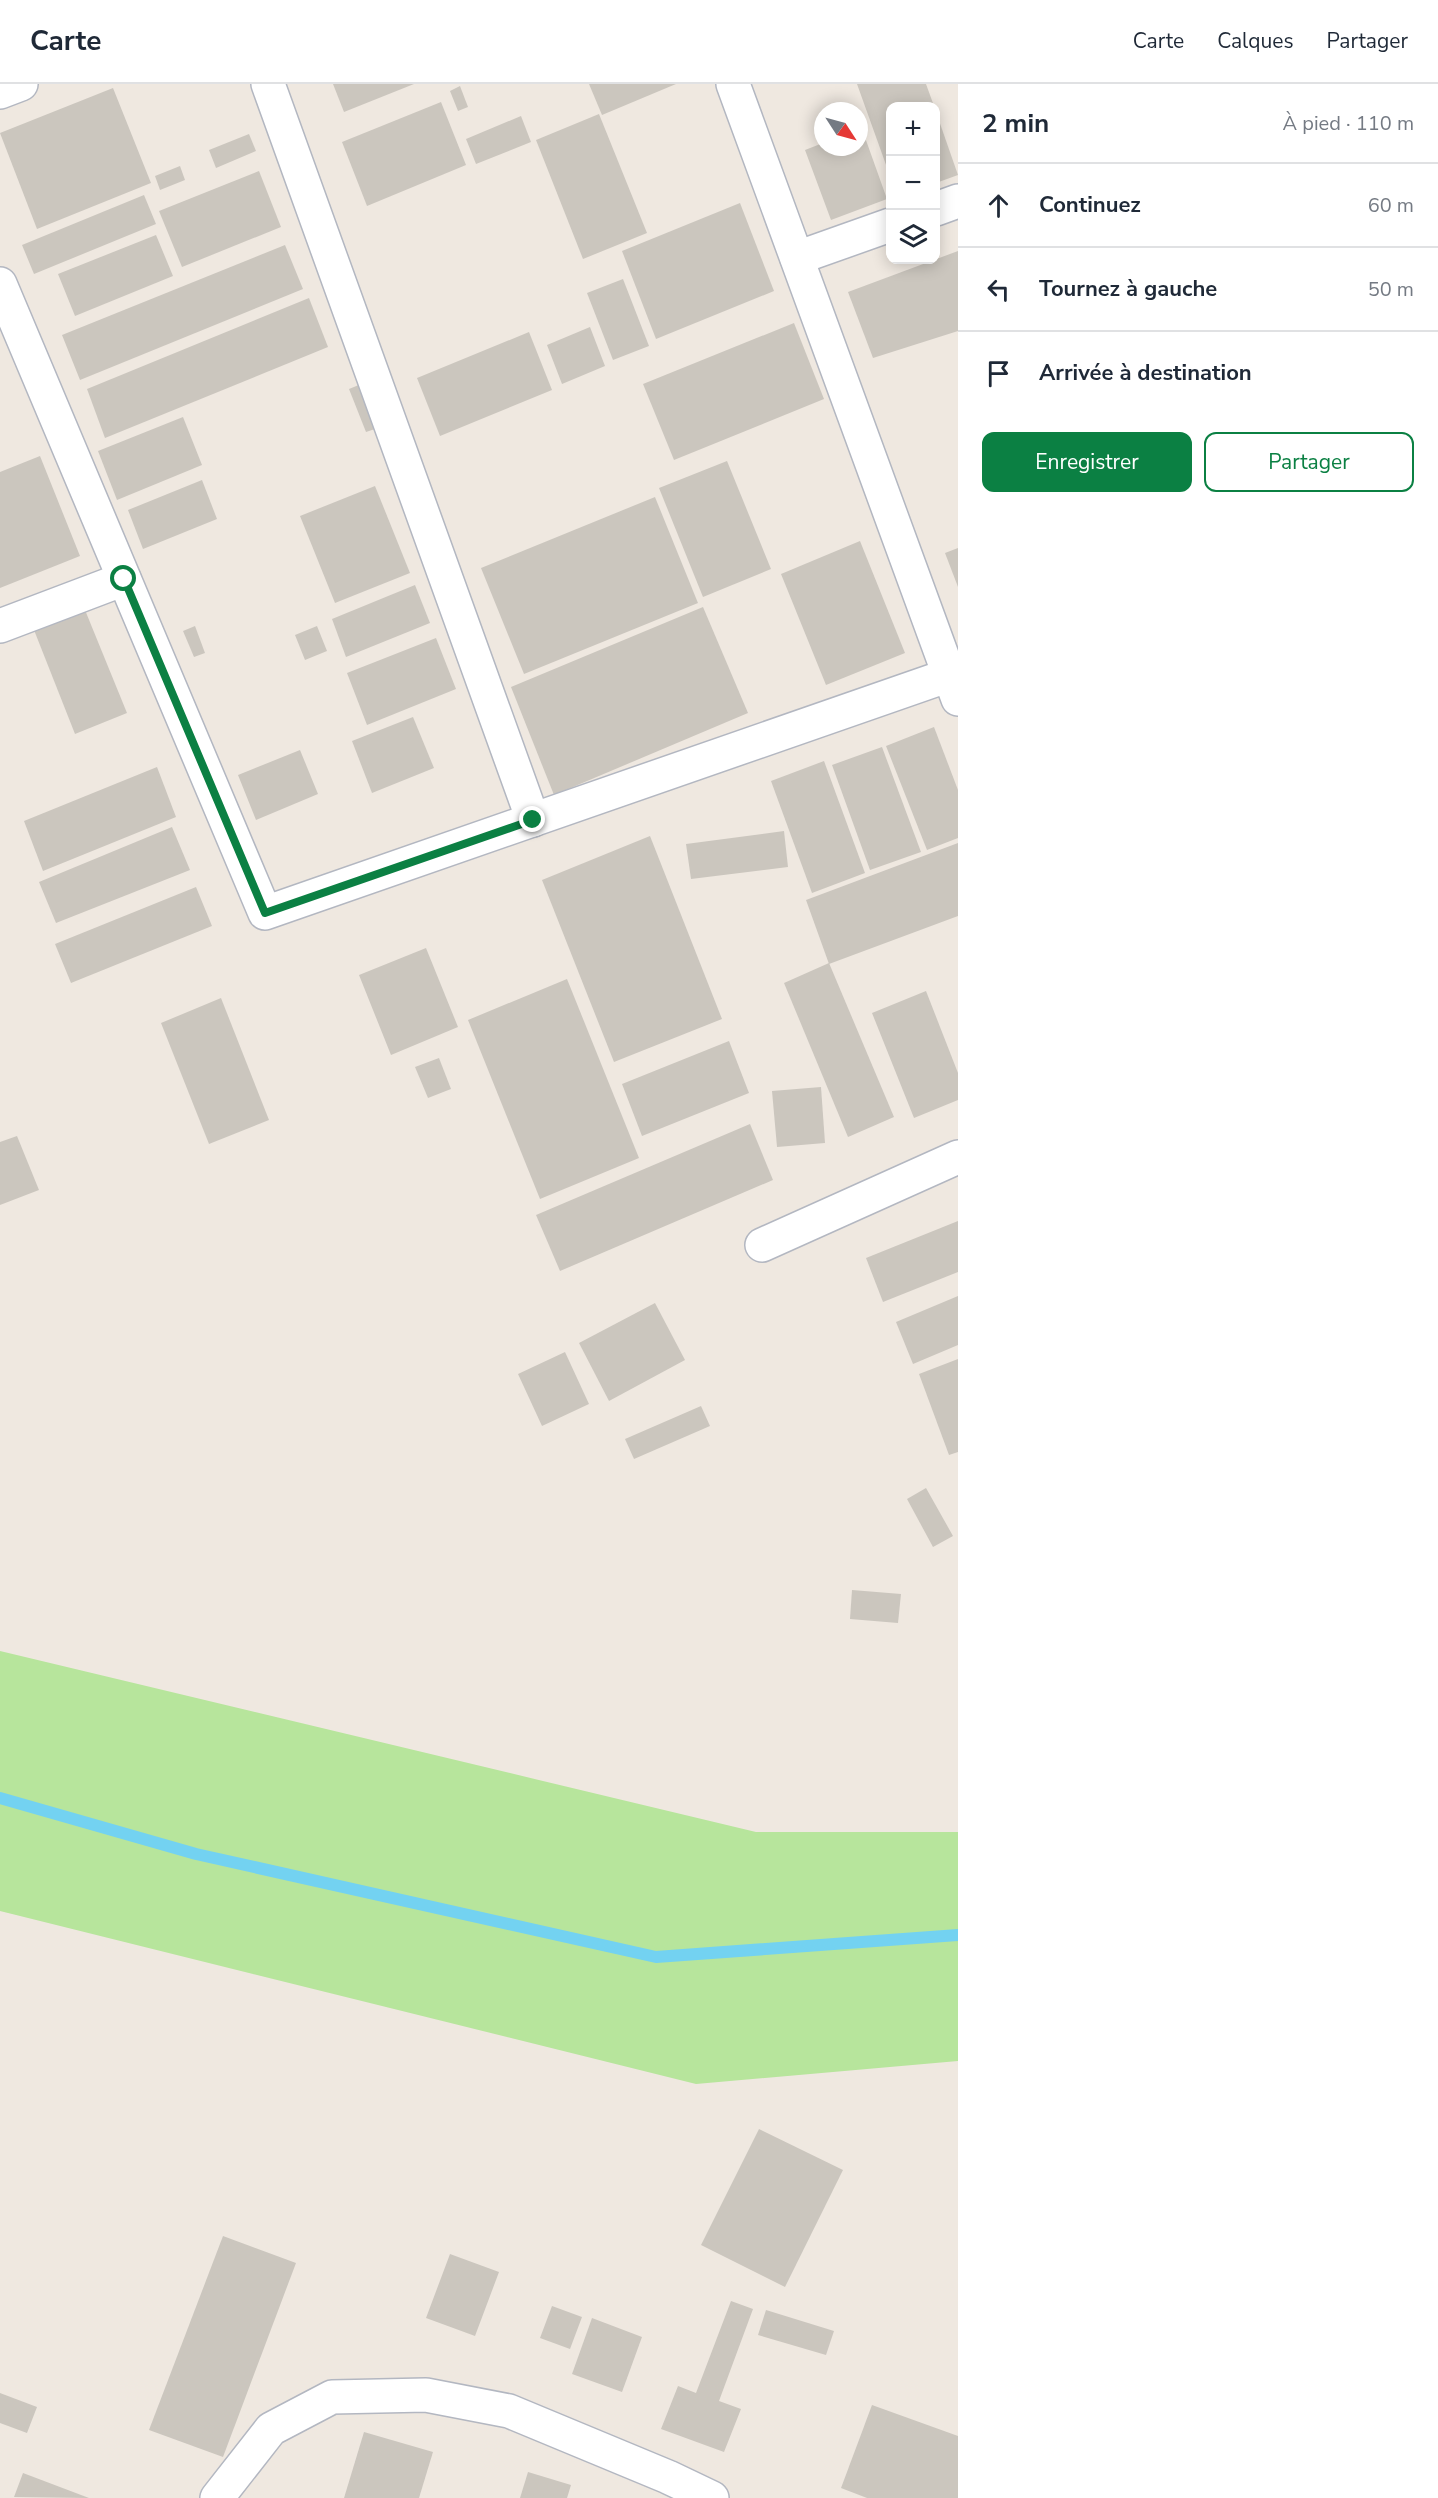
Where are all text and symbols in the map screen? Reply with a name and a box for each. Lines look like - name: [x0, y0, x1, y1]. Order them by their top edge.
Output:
- text: Carte: [30, 22, 101, 60]
- text: Carte: [1133, 27, 1184, 55]
- text: Calques: [1217, 27, 1294, 55]
- text: Partager: [1327, 27, 1408, 55]
- north arrow: [814, 102, 868, 156]
- map controls: [886, 102, 940, 264]
- button: +: [886, 102, 940, 156]
- text: 2 min: [982, 106, 1049, 141]
- text: À pied · 110 m: [1283, 110, 1414, 137]
- button: −: [886, 156, 940, 210]
- icon: ahead: [982, 189, 1015, 222]
- text: Continuez: [1039, 190, 1141, 220]
- text: 60 m: [1368, 192, 1414, 219]
- button: layers: [886, 210, 940, 264]
- icon: left: [982, 273, 1015, 306]
- text: Tournez à gauche: [1039, 274, 1217, 304]
- text: 50 m: [1368, 276, 1414, 303]
- icon: arrive: [982, 357, 1015, 390]
- text: Arrivée à destination: [1039, 358, 1252, 388]
- button: Enregistrer: [982, 432, 1192, 492]
- button: Partager: [1204, 432, 1414, 492]
- route start: [110, 565, 136, 591]
- route end: [519, 806, 545, 832]

